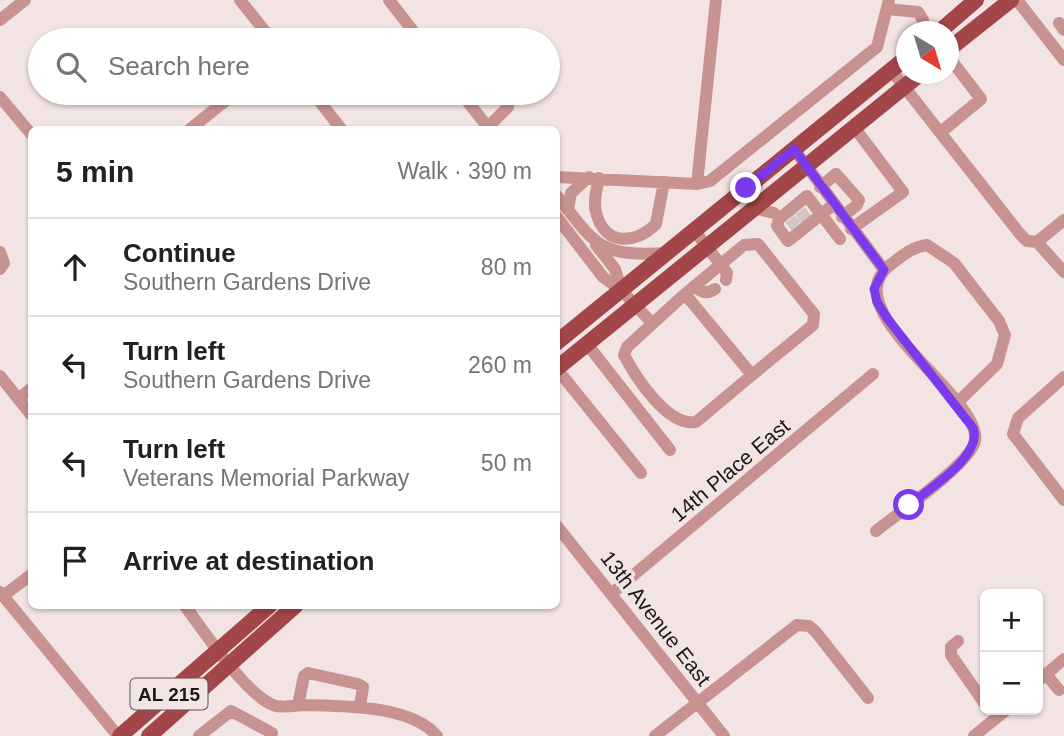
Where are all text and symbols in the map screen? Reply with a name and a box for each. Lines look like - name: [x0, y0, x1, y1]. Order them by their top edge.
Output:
- north arrow: [896, 21, 959, 84]
- search box: [28, 28, 560, 105]
- icon: search: [52, 48, 90, 86]
- text: Search here: [108, 51, 250, 81]
- text: 5 min: [56, 155, 134, 188]
- text: Walk · 390 m: [397, 158, 532, 184]
- route end: [730, 172, 761, 203]
- text: Continue: [123, 238, 236, 268]
- icon: ahead: [56, 248, 94, 286]
- text: 80 m: [481, 254, 532, 280]
- text: Southern Gardens Drive: [123, 269, 371, 295]
- text: Turn left: [123, 336, 225, 366]
- icon: left: [56, 346, 94, 384]
- text: 260 m: [468, 352, 532, 378]
- text: Southern Gardens Drive: [123, 367, 371, 393]
- street label: 14th Place East: [666, 414, 794, 526]
- text: Turn left: [123, 434, 225, 464]
- icon: left: [56, 444, 94, 482]
- text: 50 m: [481, 450, 532, 476]
- text: Veterans Memorial Parkway: [123, 465, 409, 491]
- route start: [893, 489, 924, 520]
- icon: arrive: [56, 542, 94, 580]
- text: Arrive at destination: [123, 546, 374, 576]
- street label: 13th Avenue East: [596, 546, 716, 690]
- map controls: [980, 589, 1043, 715]
- button: +: [980, 589, 1043, 652]
- button: −: [980, 652, 1043, 715]
- road number: AL 215: [130, 678, 208, 709]

